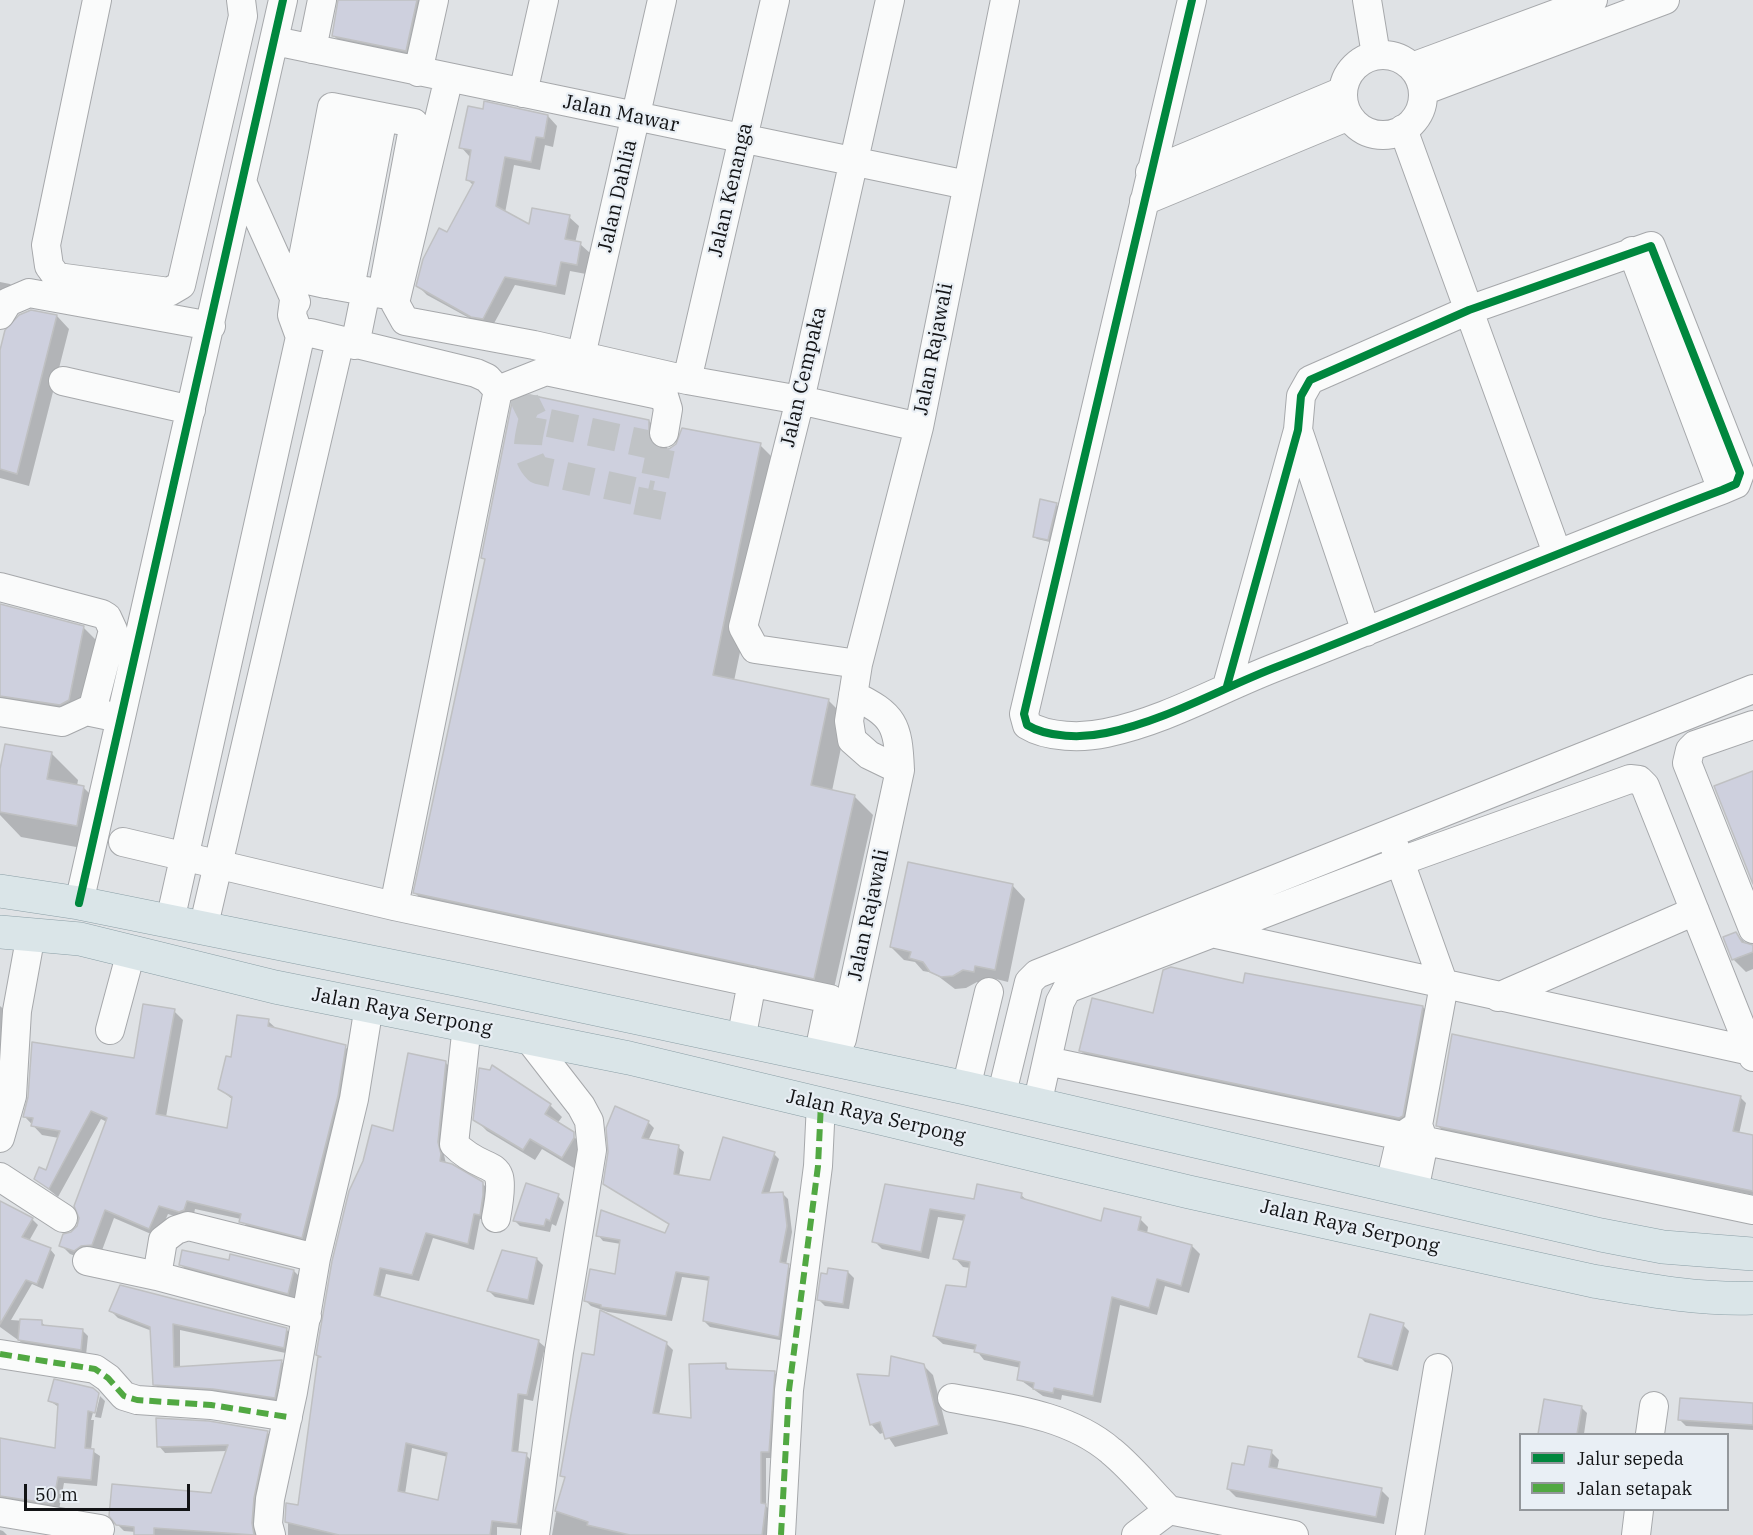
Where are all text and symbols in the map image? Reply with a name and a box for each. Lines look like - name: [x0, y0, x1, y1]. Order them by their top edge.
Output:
- street label: Jalan Mawar: [561, 90, 681, 138]
- street label: Jalan Kenanga: [704, 121, 758, 259]
- street label: Jalan Dahlia: [593, 137, 643, 255]
- street label: Jalan Rajawali: [909, 281, 959, 417]
- street label: Jalan Cempaka: [776, 305, 832, 449]
- street label: Jalan Rajawali: [843, 847, 895, 983]
- street label: Jalan Raya Serpong: [310, 983, 494, 1041]
- street label: Jalan Raya Serpong: [784, 1085, 968, 1149]
- street label: Jalan Raya Serpong: [1258, 1195, 1442, 1259]
- legend: [1519, 1433, 1729, 1511]
- text: Jalur sepeda: [1577, 1447, 1684, 1470]
- scale bar: [27, 1472, 194, 1510]
- text: Jalan setapak: [1577, 1477, 1692, 1500]
- text: 50 m: [35, 1483, 78, 1506]

